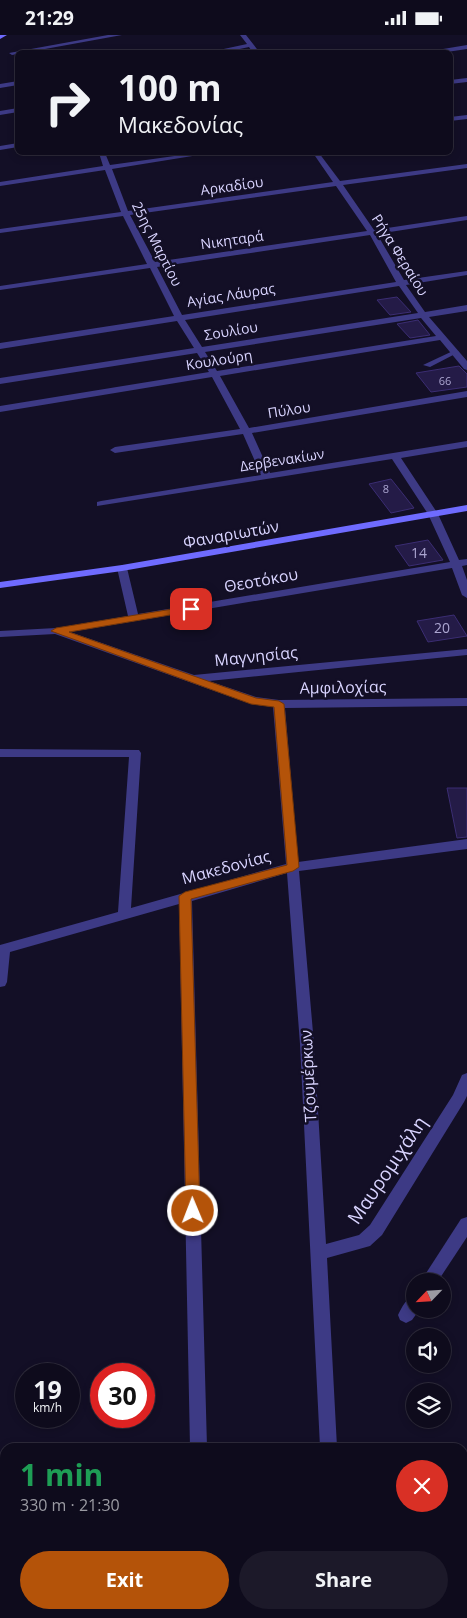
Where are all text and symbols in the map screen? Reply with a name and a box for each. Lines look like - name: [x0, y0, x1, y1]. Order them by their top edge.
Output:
- text: 21:29: [25, 5, 74, 31]
- text: 100 m: [118, 64, 222, 111]
- icon: right: [35, 70, 100, 135]
- text: Μακεδονίας: [118, 109, 243, 139]
- street label: Αρκαδίου: [199, 172, 265, 199]
- street label: 25ης Μαρτίου: [128, 198, 187, 289]
- street label: Ρήγα Φεραίου: [368, 210, 433, 299]
- street label: Νικηταρά: [199, 226, 265, 253]
- street label: Αγίας Λάυρας: [185, 278, 277, 311]
- street label: Σουλίου: [203, 317, 259, 344]
- street label: Κουλούρη: [184, 345, 253, 374]
- house number: 66: [439, 373, 451, 388]
- street label: Πύλου: [266, 397, 312, 422]
- street label: Δερβενακίων: [238, 443, 326, 476]
- house number: 8: [383, 481, 389, 496]
- street label: Φαναριωτών: [181, 515, 281, 553]
- house number: 14: [411, 543, 427, 562]
- street label: Θεοτόκου: [222, 563, 300, 597]
- pin: [170, 588, 212, 630]
- icon: arrive: [177, 595, 205, 623]
- house number: 20: [434, 618, 450, 637]
- street label: Μαγνησίας: [213, 641, 299, 671]
- street label: Αμφιλοχίας: [299, 675, 387, 699]
- street label: Μακεδονίας: [179, 845, 273, 889]
- street label: Τζουμέρκων: [295, 1029, 321, 1123]
- street label: Μαυρομιχάλη: [341, 1111, 433, 1229]
- position arrow: [166, 1184, 218, 1236]
- north arrow: [406, 1273, 451, 1317]
- map controls: [406, 1273, 451, 1428]
- button: sound: [406, 1328, 451, 1373]
- speed limit sign: 30: [90, 1363, 155, 1428]
- text: 19: [33, 1372, 62, 1406]
- button: layers: [406, 1383, 451, 1428]
- text: km/h: [33, 1399, 62, 1416]
- text: 1 min: [20, 1454, 103, 1495]
- button: close: [396, 1460, 448, 1512]
- text: 330 m · 21:30: [20, 1494, 120, 1516]
- button: Exit: [20, 1551, 229, 1609]
- button: Share: [239, 1551, 448, 1609]

